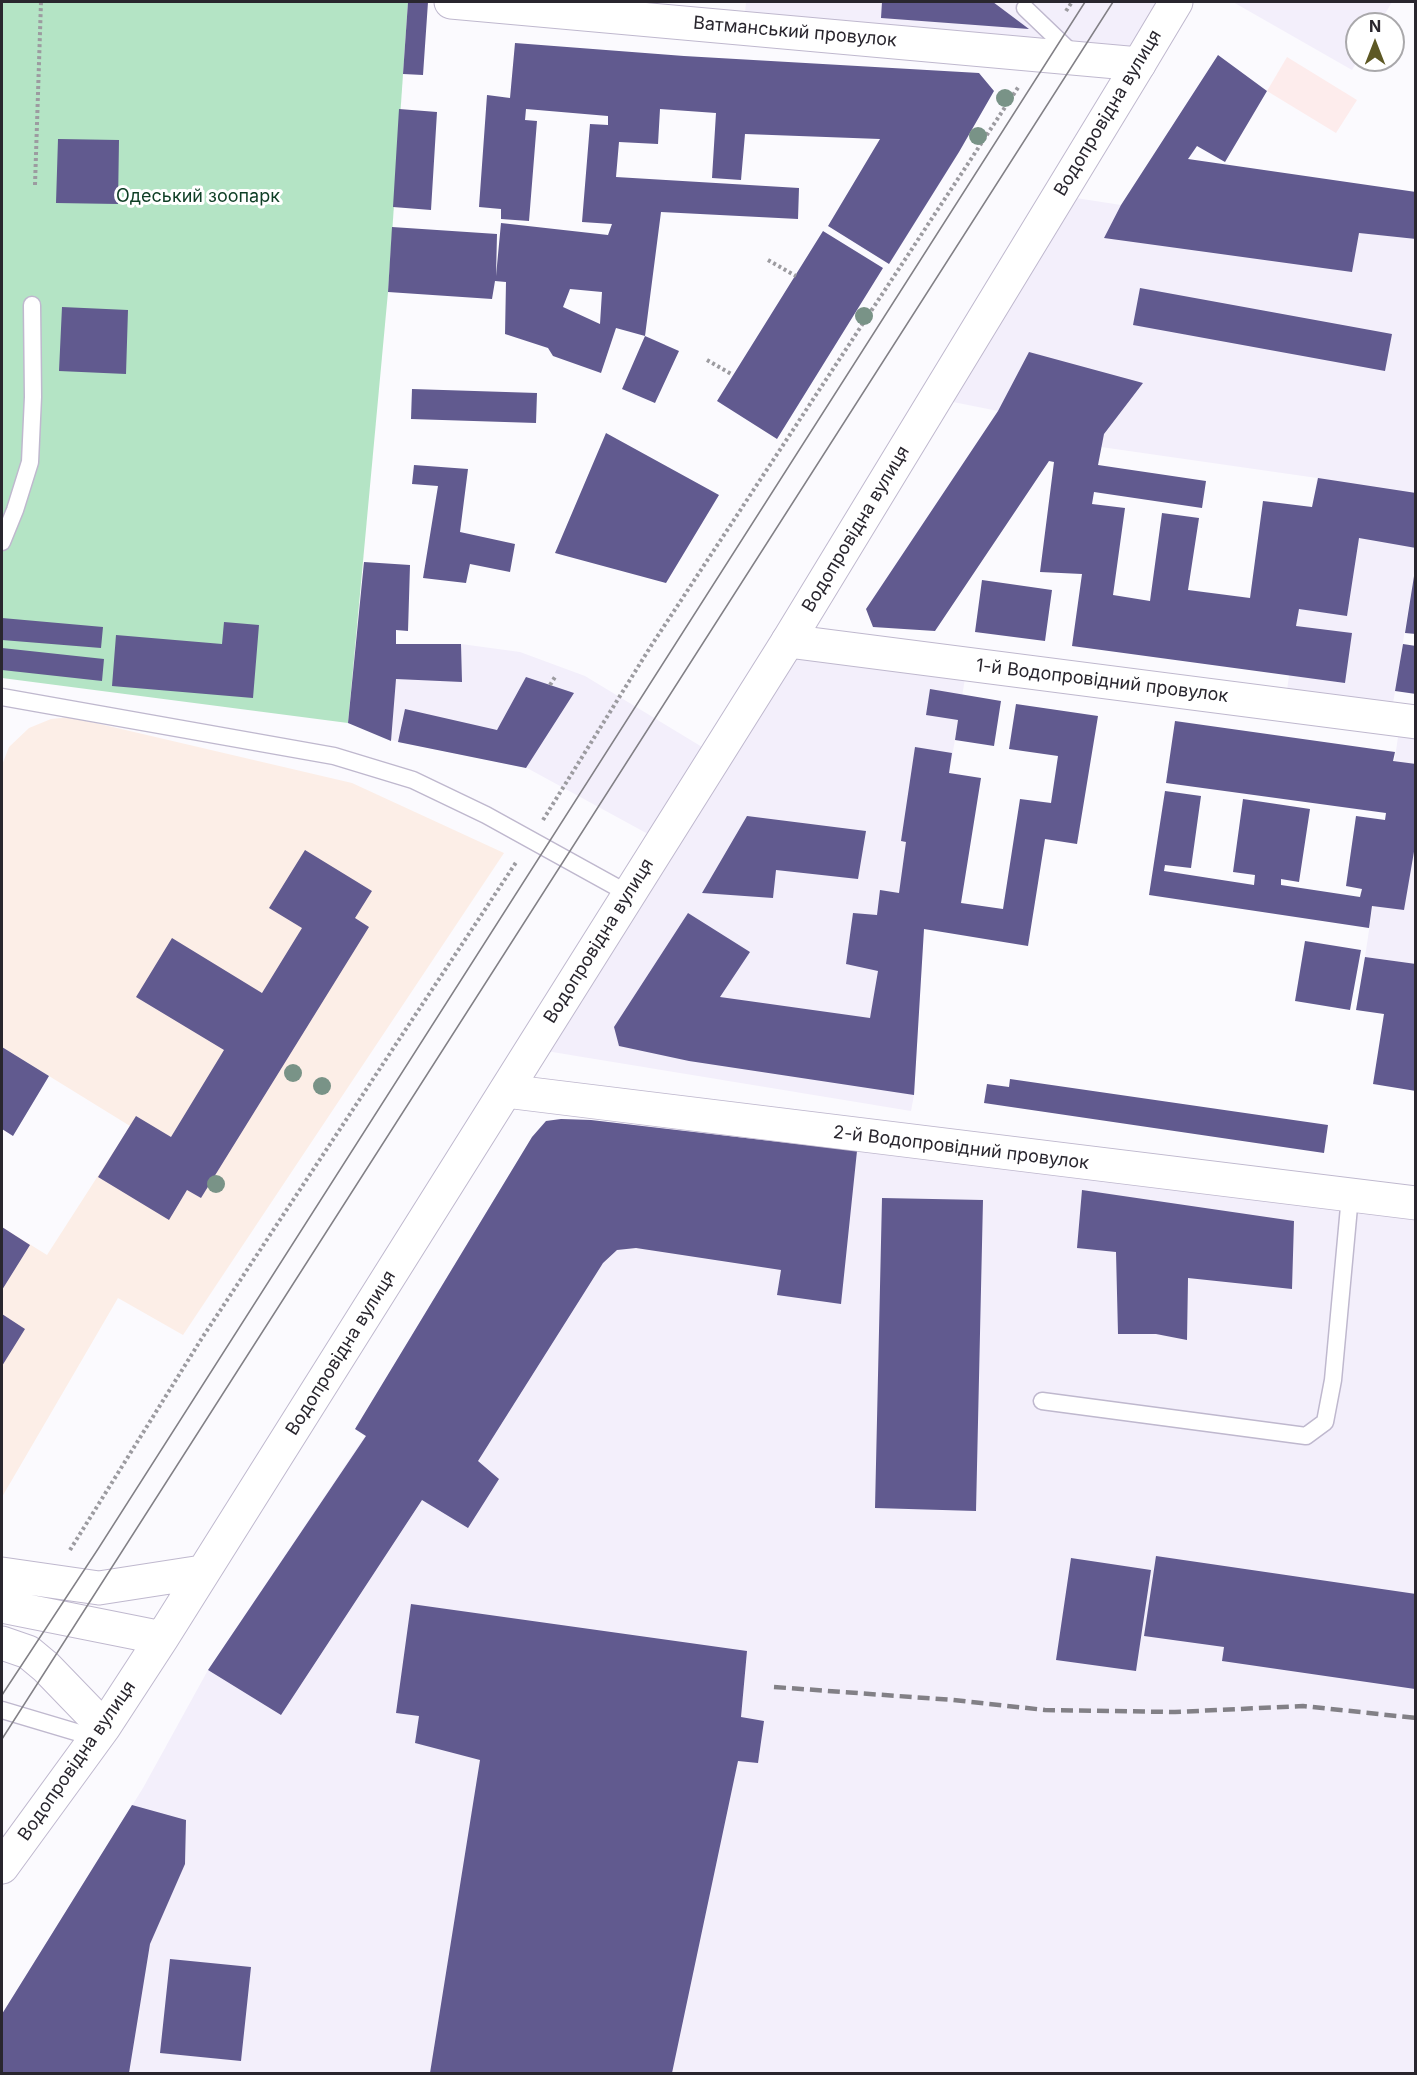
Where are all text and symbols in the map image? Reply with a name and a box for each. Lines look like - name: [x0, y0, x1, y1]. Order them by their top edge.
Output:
- street label: Ватманський провулок: [692, 12, 898, 52]
- north arrow: [1345, 12, 1405, 72]
- text: N: [1369, 16, 1381, 36]
- street label: Водопровідна вулиця: [1050, 26, 1166, 200]
- park label: Одеський зоопарк: [116, 186, 280, 208]
- street label: Водопровідна вулиця: [798, 442, 914, 616]
- street label: 1-й Водопровідний провулок: [975, 655, 1229, 707]
- street label: Водопровідна вулиця: [540, 855, 658, 1027]
- street label: 2-й Водопровідний провулок: [832, 1122, 1090, 1174]
- street label: Водопровідна вулиця: [282, 1267, 400, 1439]
- street label: Водопровідна вулиця: [14, 1677, 140, 1845]

